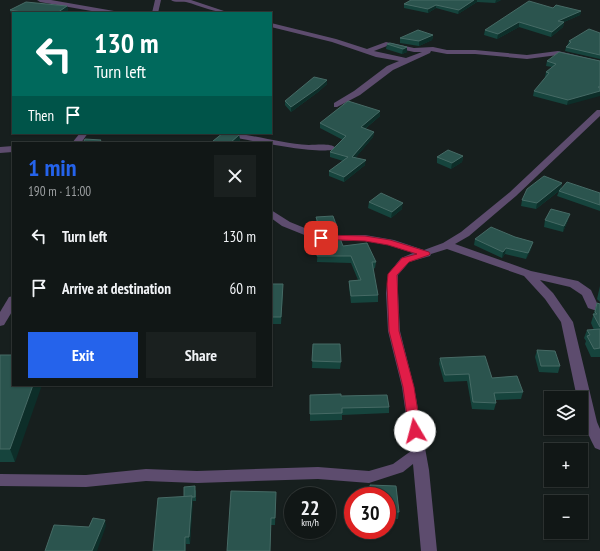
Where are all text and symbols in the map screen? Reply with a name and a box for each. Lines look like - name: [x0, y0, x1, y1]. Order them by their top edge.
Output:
- text: 130 m: [94, 24, 158, 61]
- icon: left: [28, 28, 80, 80]
- text: Turn left: [94, 60, 146, 83]
- icon: arrive: [62, 104, 84, 126]
- text: Then: [28, 106, 54, 125]
- text: 1 min: [28, 152, 76, 183]
- button: close: [214, 155, 256, 197]
- text: 190 m · 11:00: [28, 183, 91, 200]
- pin: [304, 221, 338, 255]
- icon: left: [28, 225, 50, 247]
- text: Turn left: [62, 227, 107, 246]
- text: 130 m: [223, 227, 256, 246]
- icon: arrive: [310, 227, 332, 249]
- icon: arrive: [28, 277, 50, 299]
- text: Arrive at destination: [62, 279, 171, 298]
- text: 60 m: [230, 279, 256, 298]
- button: Exit: [28, 332, 138, 378]
- button: Share: [146, 332, 256, 378]
- map controls: [544, 391, 588, 539]
- button: layers: [544, 391, 588, 435]
- position arrow: [394, 410, 436, 452]
- button: +: [544, 443, 588, 487]
- speed limit sign: 30: [344, 487, 396, 539]
- text: 22: [300, 495, 320, 521]
- button: −: [544, 495, 588, 539]
- text: km/h: [301, 516, 319, 529]

